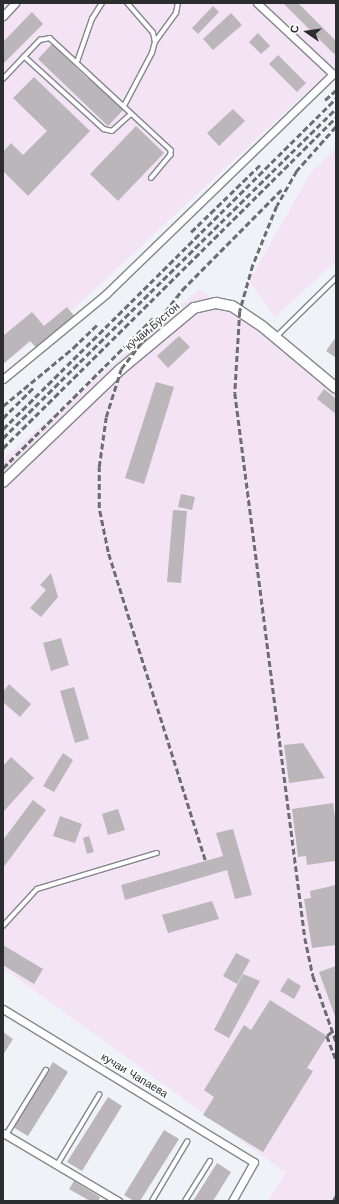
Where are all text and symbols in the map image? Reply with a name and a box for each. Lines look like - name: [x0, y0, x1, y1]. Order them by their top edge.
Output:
- north arrow: [287, 12, 327, 52]
- text: С: [288, 24, 302, 35]
- street label: кӯчаи Бӯстон: [123, 300, 183, 354]
- street label: кучаи Чапаева: [98, 1051, 170, 1101]

